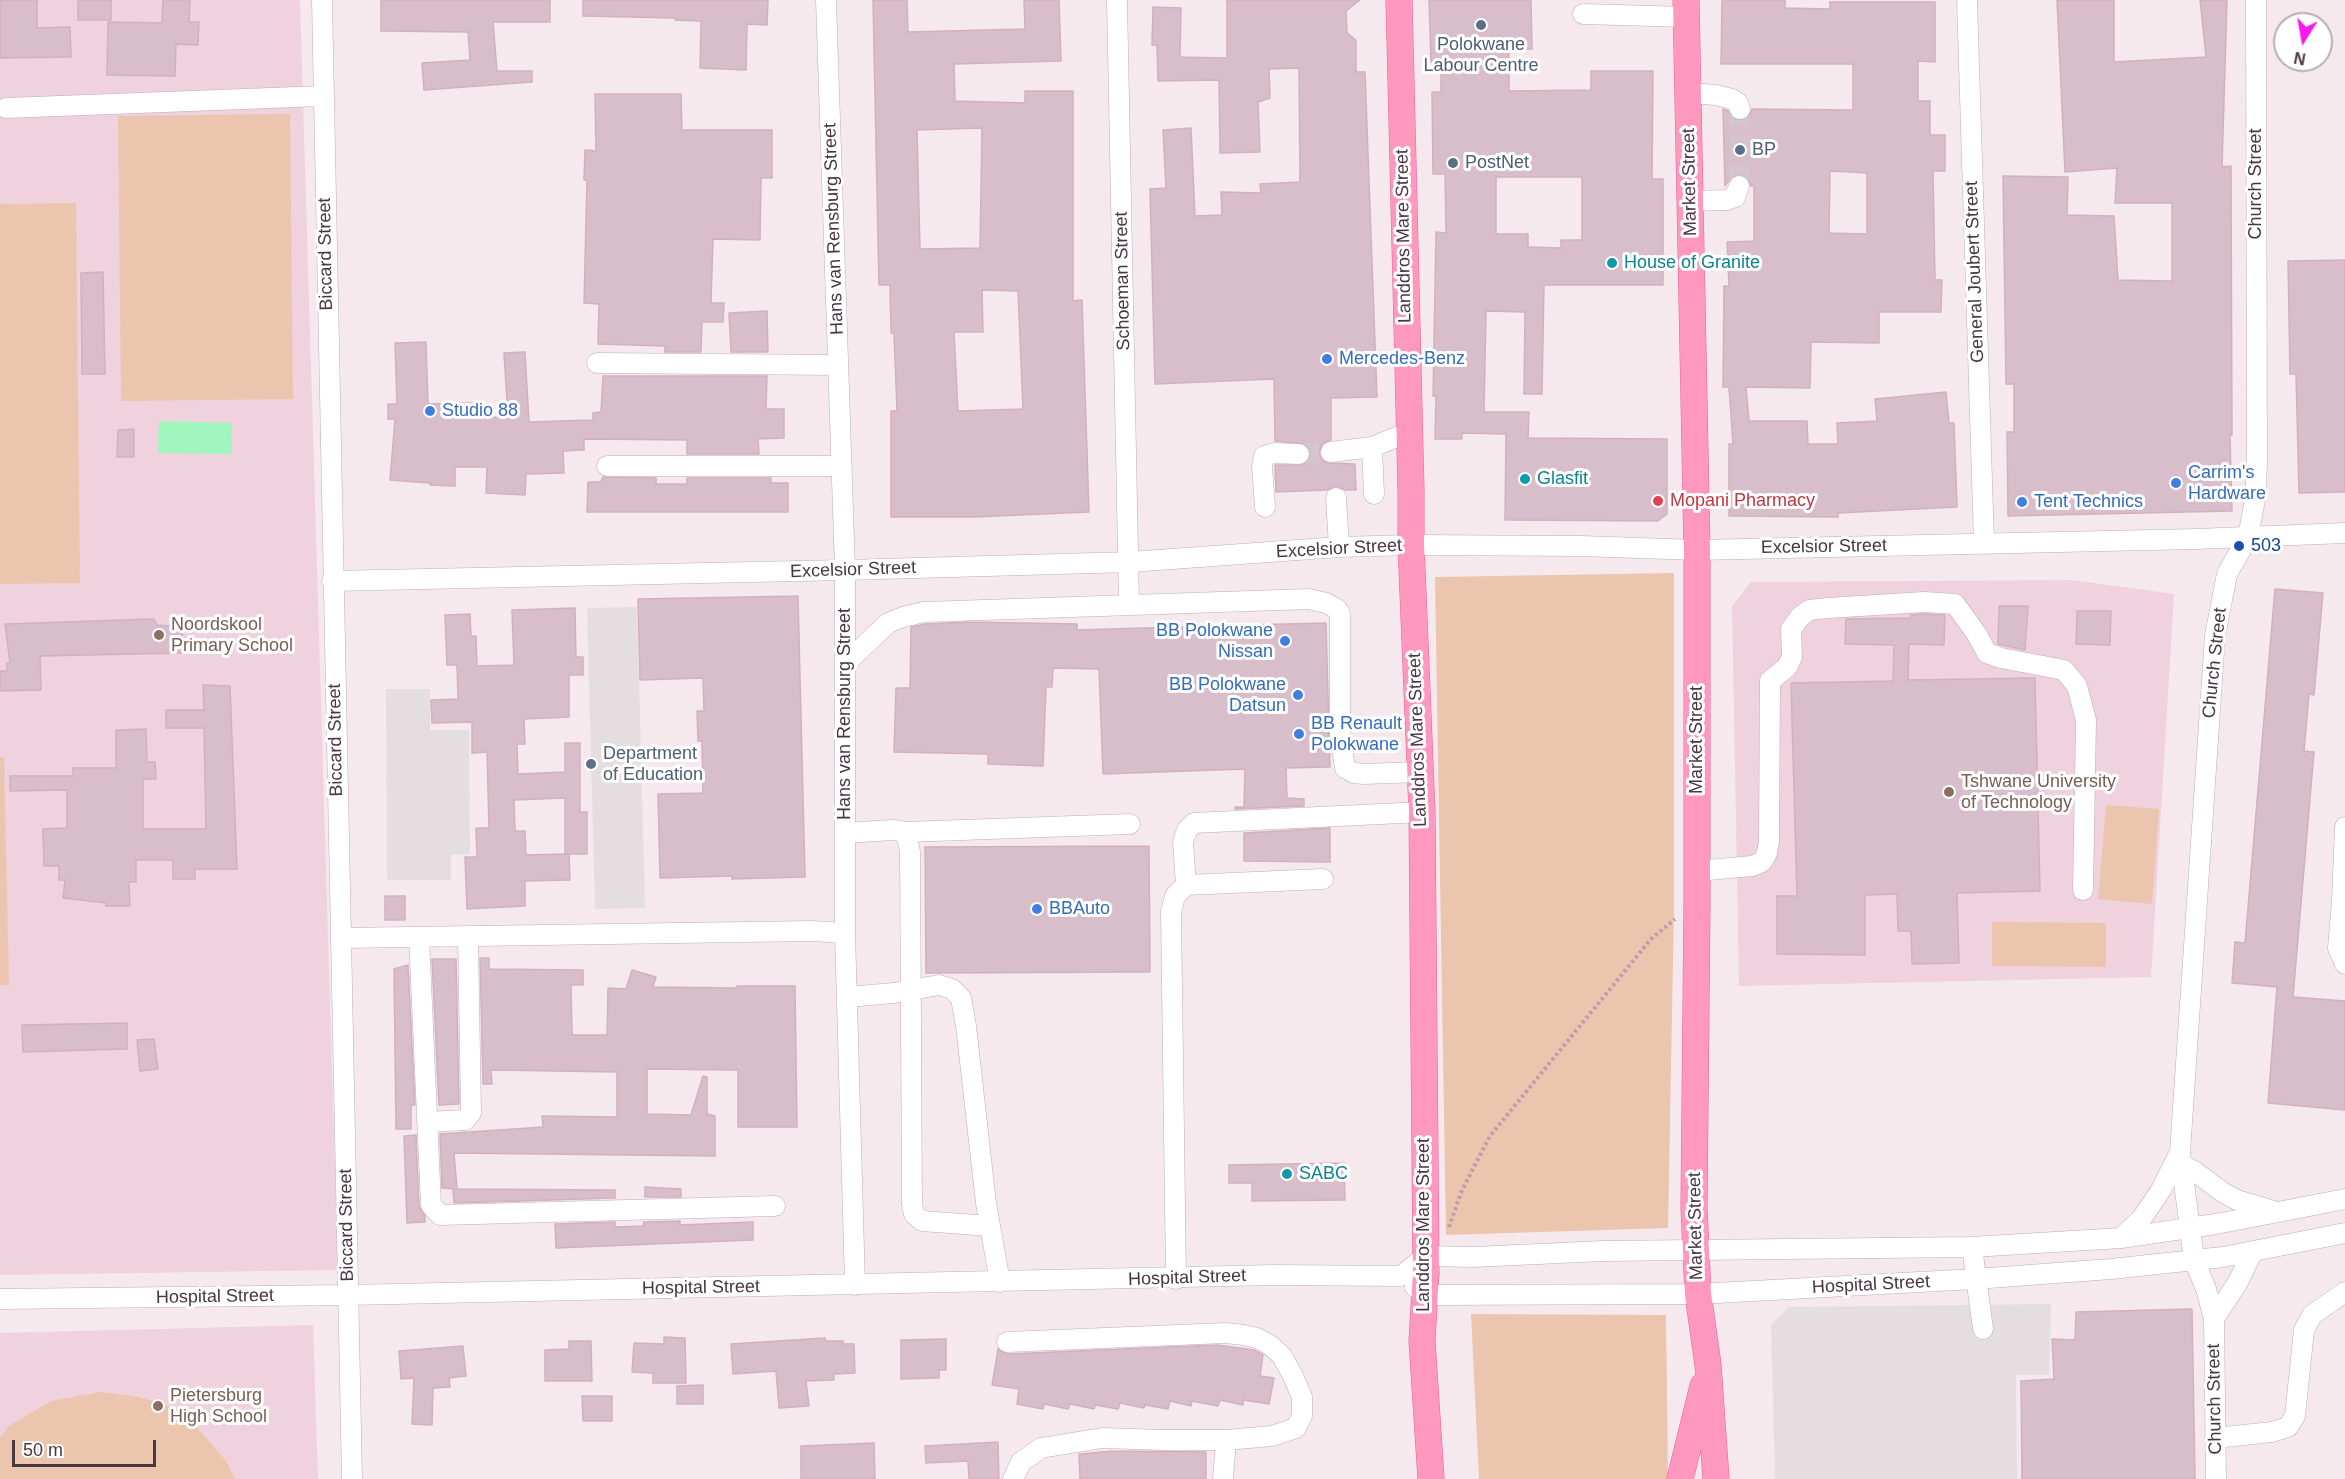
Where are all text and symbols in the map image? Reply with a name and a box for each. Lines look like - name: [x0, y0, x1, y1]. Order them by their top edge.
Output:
- north arrow: [2273, 12, 2333, 72]
- marker: Polokwane Labour Centre: [1474, 18, 1488, 32]
- place label: Polokwane Labour Centre: [1423, 34, 1539, 76]
- text: N: [2293, 49, 2307, 68]
- street label: Hans van Rensburg Street: [820, 123, 848, 335]
- street label: Market Street: [1678, 128, 1702, 236]
- street label: Church Street: [2245, 128, 2267, 240]
- place label: BP: [1752, 139, 1776, 161]
- marker: BP: [1733, 143, 1747, 157]
- street label: Landdros Mare Street: [1392, 149, 1416, 323]
- place label: PostNet: [1465, 152, 1529, 174]
- marker: PostNet: [1446, 156, 1460, 170]
- street label: General Joubert Street: [1961, 181, 1989, 363]
- street label: Biccard Street: [314, 197, 338, 311]
- street label: Schoeman Street: [1111, 211, 1135, 351]
- place label: House of Granite: [1624, 252, 1760, 274]
- marker: House of Granite: [1605, 256, 1619, 270]
- place label: Mercedes-Benz: [1339, 348, 1465, 370]
- marker: Mercedes-Benz: [1320, 352, 1334, 366]
- place label: Studio 88: [442, 400, 518, 422]
- marker: Studio 88: [423, 404, 437, 418]
- place label: Carrim's Hardware: [2188, 462, 2266, 504]
- place label: Glasfit: [1537, 468, 1588, 490]
- marker: Glasfit: [1518, 472, 1532, 486]
- marker: Carrim's Hardware: [2169, 476, 2183, 490]
- place label: Mopani Pharmacy: [1670, 490, 1815, 512]
- place label: Tent Technics: [2034, 491, 2143, 513]
- marker: Mopani Pharmacy: [1651, 494, 1665, 508]
- marker: Tent Technics: [2015, 495, 2029, 509]
- street label: Excelsior Street: [1275, 535, 1403, 563]
- street label: Excelsior Street: [1761, 535, 1887, 559]
- place label: 503: [2251, 535, 2281, 557]
- marker: 503: [2232, 539, 2246, 553]
- street label: Excelsior Street: [790, 557, 916, 583]
- street label: Church Street: [2198, 607, 2232, 719]
- street label: Hans van Rensburg Street: [834, 608, 856, 820]
- place label: Noordskool Primary School: [171, 614, 293, 656]
- place label: BB Polokwane Nissan: [1156, 620, 1273, 662]
- marker: Noordskool Primary School: [152, 628, 166, 642]
- marker: BB Polokwane Nissan: [1278, 634, 1292, 648]
- street label: Landdros Mare Street: [1404, 653, 1432, 827]
- place label: BB Polokwane Datsun: [1169, 674, 1286, 716]
- street label: Biccard Street: [324, 683, 348, 797]
- street label: Market Street: [1686, 686, 1708, 794]
- marker: BB Polokwane Datsun: [1291, 688, 1305, 702]
- place label: BB Renault Polokwane: [1311, 713, 1402, 756]
- marker: BB Renault Polokwane: [1292, 727, 1306, 741]
- place label: Department of Education: [603, 743, 703, 786]
- marker: Department of Education: [584, 757, 598, 771]
- place label: Tshwane University of Technology: [1961, 771, 2116, 814]
- marker: Tshwane University of Technology: [1942, 785, 1956, 799]
- place label: BBAuto: [1049, 898, 1110, 920]
- marker: BBAuto: [1030, 902, 1044, 916]
- street label: Landdros Mare Street: [1413, 1138, 1435, 1312]
- place label: SABC: [1299, 1163, 1348, 1185]
- marker: SABC: [1280, 1167, 1294, 1181]
- street label: Biccard Street: [335, 1168, 359, 1282]
- street label: Market Street: [1684, 1172, 1708, 1280]
- street label: Hospital Street: [1128, 1265, 1246, 1291]
- street label: Hospital Street: [1811, 1271, 1931, 1299]
- street label: Hospital Street: [642, 1276, 760, 1300]
- street label: Hospital Street: [156, 1285, 274, 1309]
- street label: Church Street: [2203, 1343, 2227, 1455]
- place label: Pietersburg High School: [170, 1385, 267, 1428]
- marker: Pietersburg High School: [151, 1399, 165, 1413]
- scale bar: [15, 1428, 159, 1466]
- text: 50 m: [23, 1440, 63, 1460]

